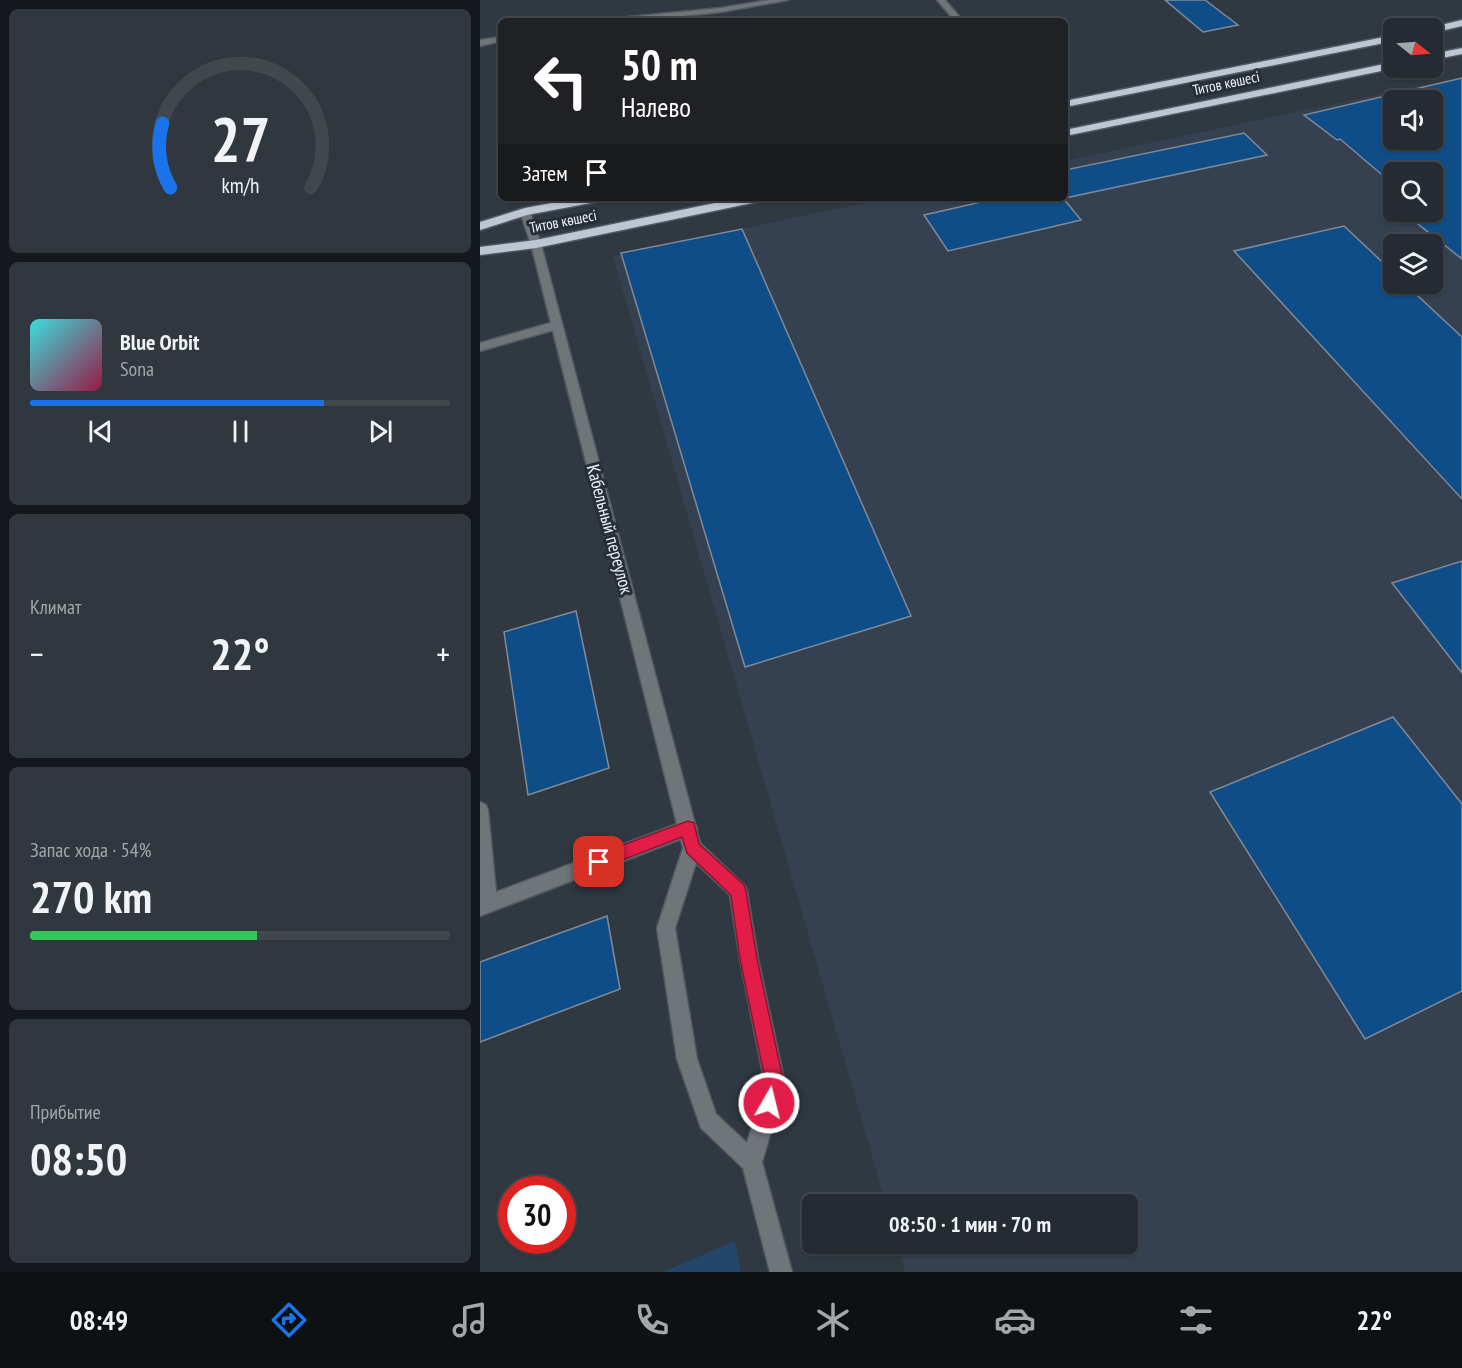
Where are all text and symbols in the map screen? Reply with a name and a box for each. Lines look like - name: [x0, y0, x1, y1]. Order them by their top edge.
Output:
- north arrow: [1383, 18, 1443, 78]
- map controls: [1383, 18, 1443, 294]
- text: 50 m: [621, 37, 698, 92]
- icon: left: [522, 42, 600, 120]
- street label: Титов көшесі: [1191, 67, 1261, 99]
- text: Налево: [621, 90, 691, 124]
- button: sound: [1383, 90, 1443, 150]
- text: 27: [210, 98, 270, 179]
- icon: arrive: [580, 156, 613, 189]
- text: Затем: [522, 159, 568, 187]
- button: search: [1383, 162, 1443, 222]
- text: km/h: [221, 171, 259, 199]
- street label: Титов көшесі: [528, 205, 598, 237]
- button: layers: [1383, 234, 1443, 294]
- text: Blue Orbit: [120, 328, 199, 356]
- text: Sona: [120, 356, 154, 382]
- icon: previous: [84, 415, 117, 448]
- icon: pause: [224, 415, 257, 448]
- icon: next: [364, 415, 397, 448]
- street label: Кабельный переулок: [582, 462, 638, 596]
- text: Климат: [30, 594, 81, 620]
- text: 22°: [210, 624, 270, 682]
- text: −: [30, 632, 44, 675]
- text: +: [436, 632, 450, 675]
- pin: [573, 836, 624, 887]
- text: Запас хода · 54%: [30, 837, 151, 863]
- icon: arrive: [582, 845, 615, 878]
- text: 270 km: [30, 867, 152, 925]
- position arrow: [737, 1071, 801, 1135]
- text: Прибытие: [30, 1099, 101, 1125]
- text: 08:50: [30, 1129, 127, 1187]
- speed limit sign: 30: [498, 1176, 576, 1254]
- text: 08:50 · 1 мин · 70 m: [889, 1210, 1051, 1238]
- icon: directions: [268, 1299, 310, 1341]
- icon: music: [449, 1299, 491, 1341]
- icon: phone: [631, 1299, 673, 1341]
- icon: climate: [812, 1299, 854, 1341]
- icon: car: [994, 1299, 1036, 1341]
- icon: filters: [1175, 1299, 1217, 1341]
- text: 08:49: [70, 1303, 128, 1337]
- text: 22°: [1357, 1303, 1392, 1337]

